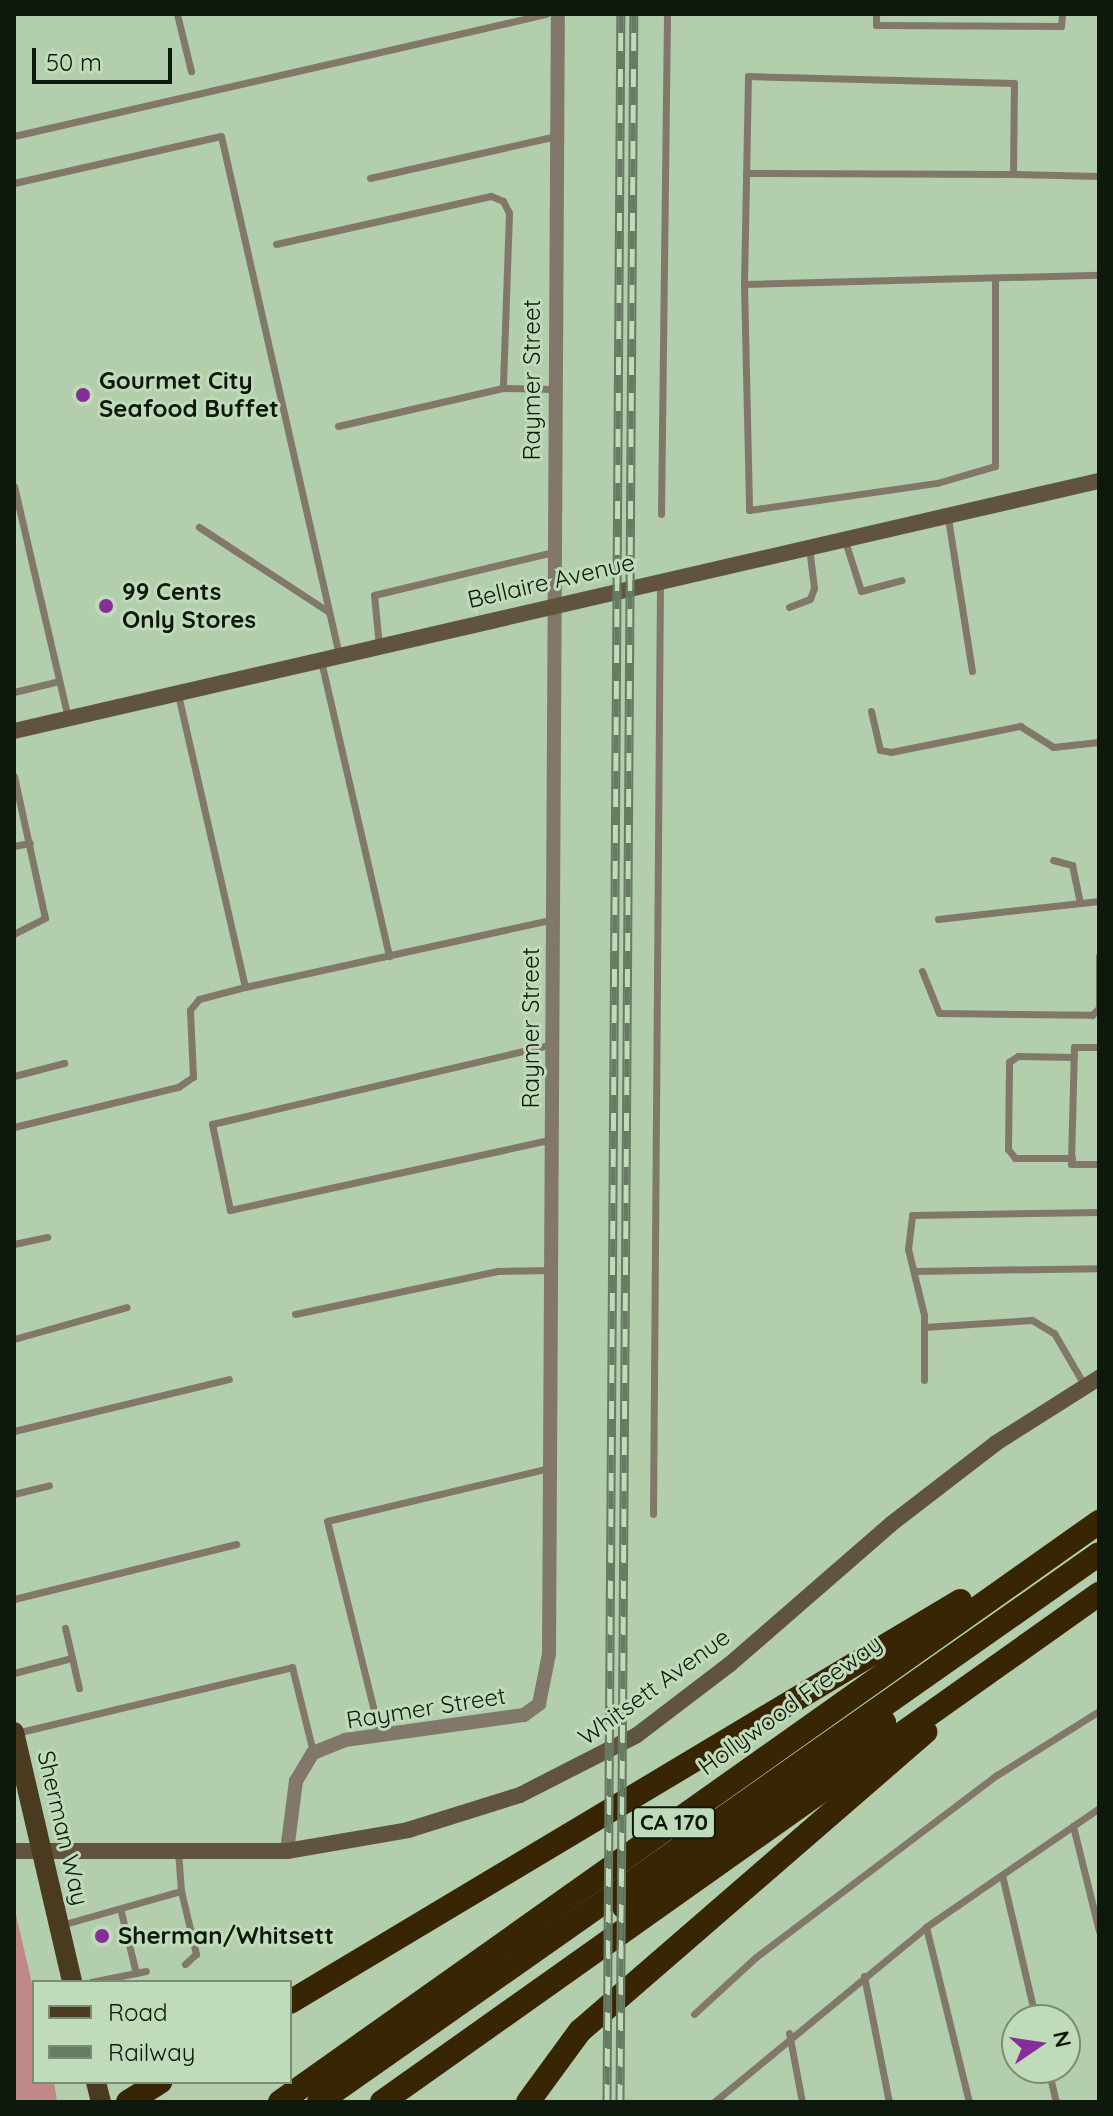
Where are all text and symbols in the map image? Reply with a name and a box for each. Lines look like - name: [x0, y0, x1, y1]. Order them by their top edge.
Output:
- scale bar: [36, 32, 176, 82]
- text: 50 m: [46, 47, 102, 77]
- street label: Raymer Street: [518, 299, 546, 461]
- place label: Gourmet City Seafood Buffet: [99, 367, 279, 423]
- marker: Gourmet City Seafood Buffet: [74, 386, 92, 404]
- street label: Bellaire Avenue: [465, 548, 637, 614]
- place label: 99 Cents Only Stores: [122, 578, 256, 634]
- marker: 99 Cents Only Stores: [97, 597, 115, 615]
- street label: Raymer Street: [517, 947, 545, 1109]
- street label: Whitsett Avenue: [573, 1622, 735, 1752]
- street label: Hollywood Freeway: [693, 1629, 887, 1781]
- street label: Raymer Street: [344, 1681, 508, 1735]
- street label: Sherman Way: [31, 1748, 95, 1908]
- road number: CA 170: [630, 1805, 718, 1841]
- place label: Sherman/Whitsett: [118, 1922, 334, 1950]
- marker: Sherman/Whitsett: [93, 1927, 111, 1945]
- legend: [32, 1980, 292, 2084]
- text: Road: [108, 1997, 168, 2027]
- north arrow: [1001, 2004, 1081, 2084]
- text: N: [1047, 2028, 1078, 2050]
- text: Railway: [108, 2037, 195, 2067]

